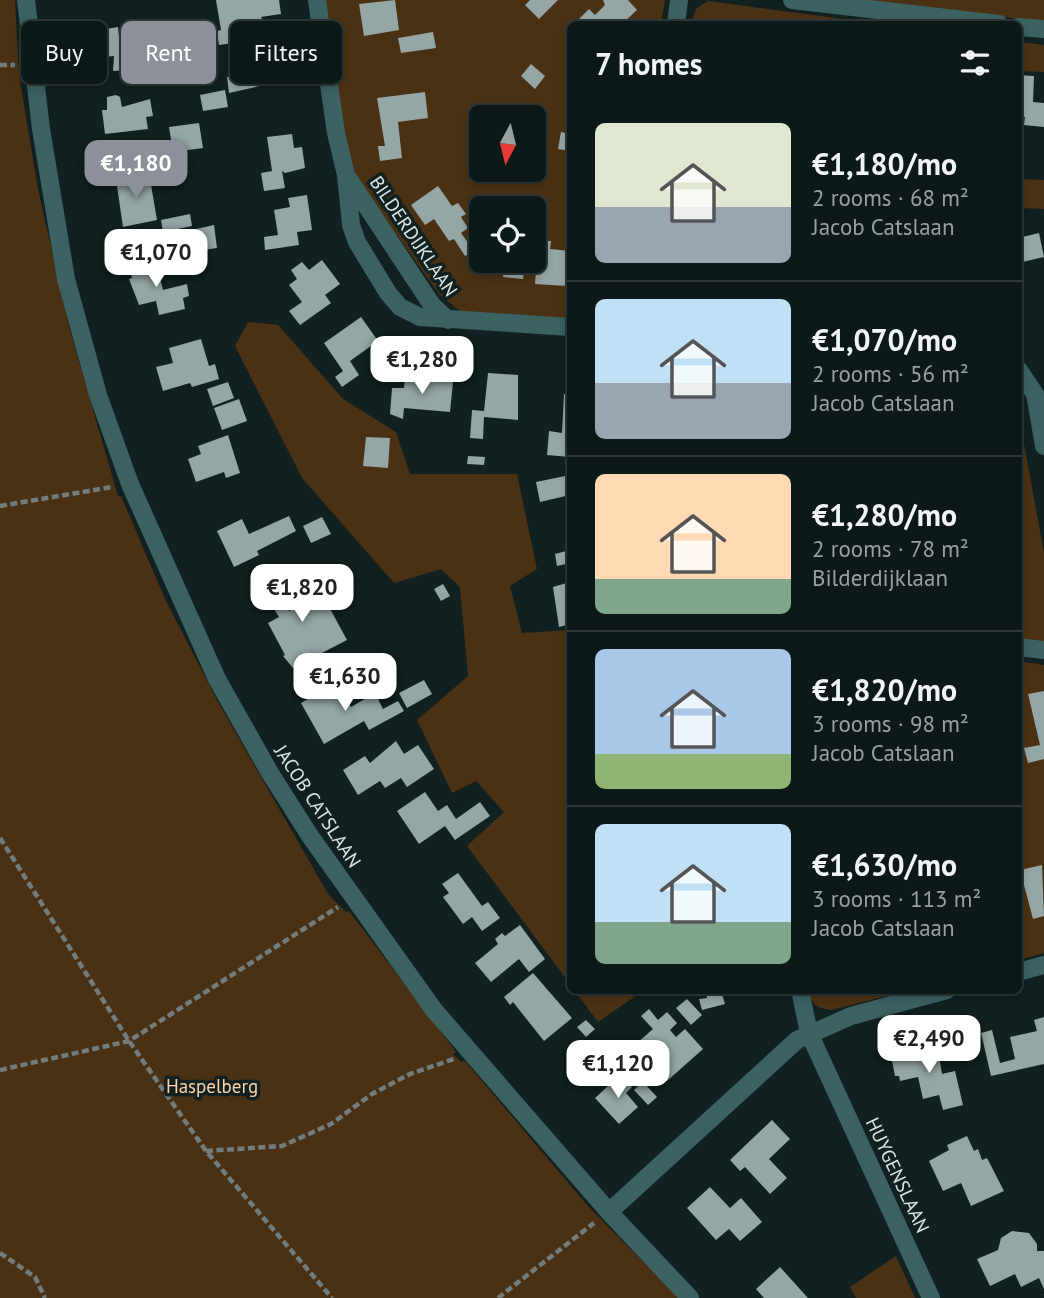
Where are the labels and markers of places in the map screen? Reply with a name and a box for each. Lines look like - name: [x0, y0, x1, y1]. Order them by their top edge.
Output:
- pin: €1,180: [79, 140, 193, 200]
- pin: €1,070: [99, 230, 213, 289]
- pin: €1,280: [365, 336, 479, 396]
- pin: €1,820: [245, 564, 359, 624]
- pin: €1,630: [288, 654, 402, 713]
- pin: €2,490: [872, 1016, 986, 1075]
- pin: €1,120: [561, 1040, 675, 1100]

